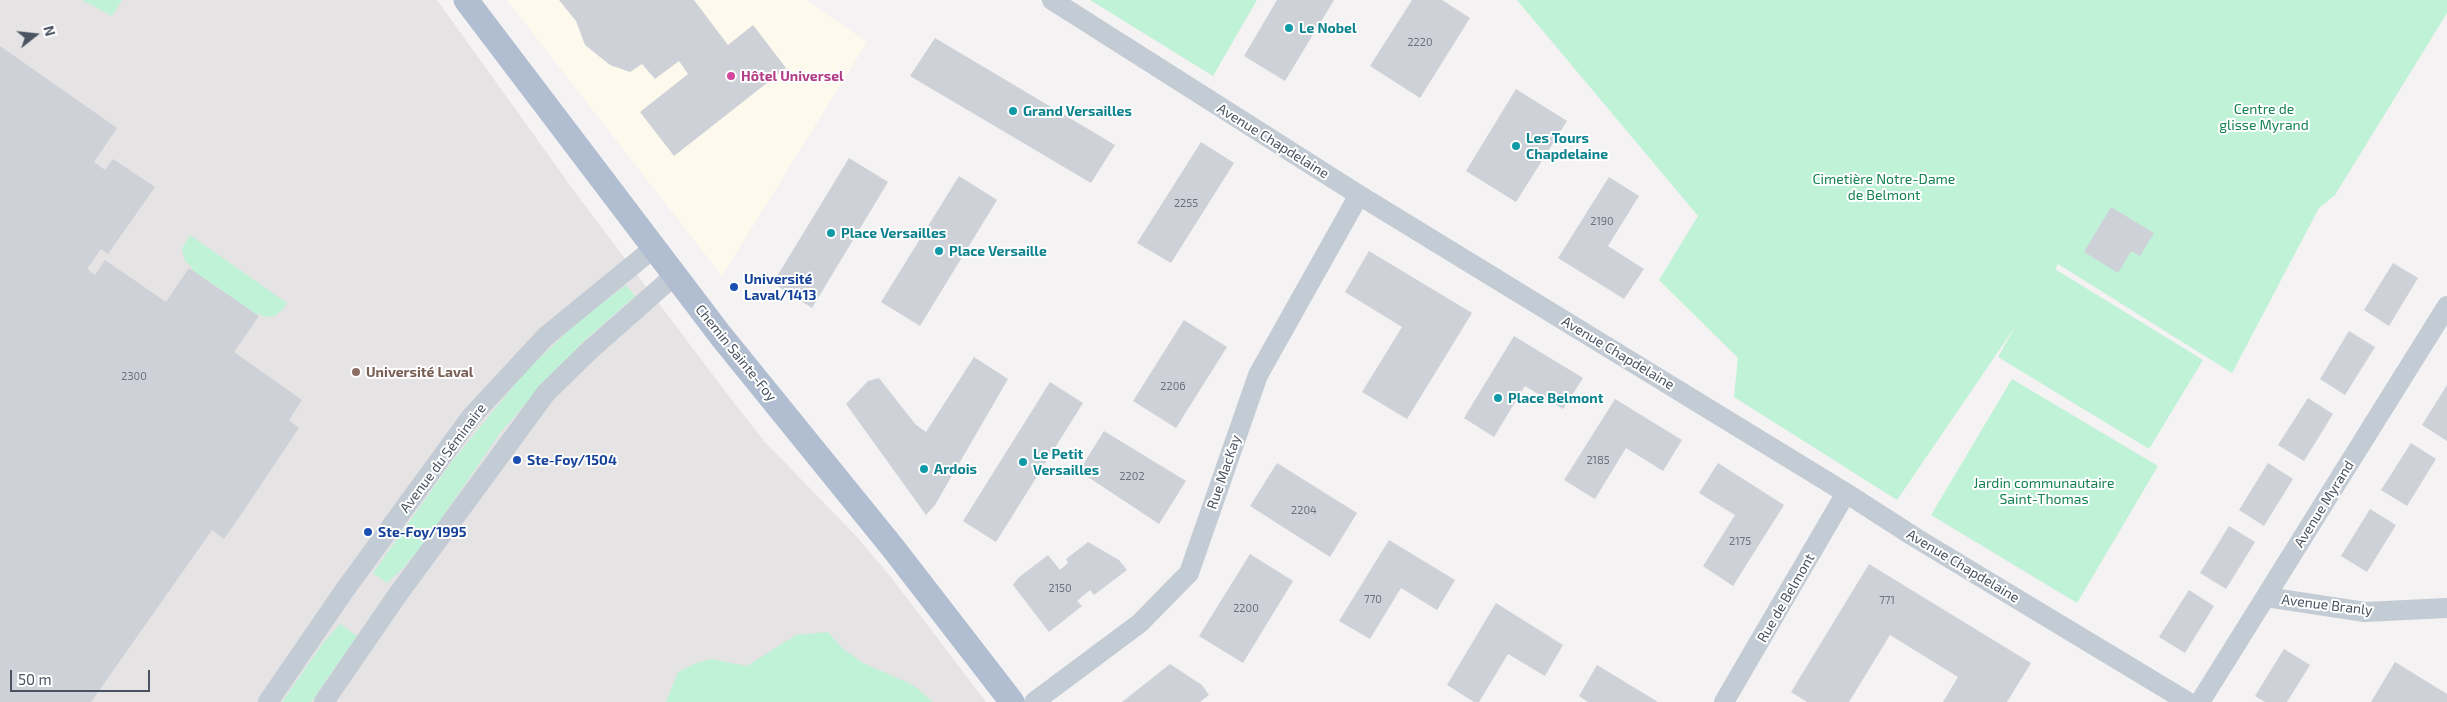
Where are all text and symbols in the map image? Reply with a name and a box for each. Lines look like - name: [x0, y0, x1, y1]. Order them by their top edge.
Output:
- north arrow: [10, 10, 60, 60]
- place label: Le Nobel: [1299, 20, 1357, 36]
- marker: Le Nobel: [1283, 22, 1295, 34]
- text: N: [40, 24, 59, 38]
- house number: 2220: [1407, 35, 1433, 49]
- place label: Hôtel Universel: [741, 68, 844, 84]
- marker: Hôtel Universel: [725, 70, 737, 82]
- street label: Avenue Chapdelaine: [1214, 100, 1332, 182]
- park label: Centre de glisse Myrand: [2219, 101, 2309, 134]
- place label: Grand Versailles: [1023, 103, 1132, 119]
- marker: Grand Versailles: [1007, 105, 1019, 117]
- place label: Les Tours Chapdelaine: [1526, 130, 1608, 162]
- marker: Les Tours Chapdelaine: [1510, 140, 1522, 152]
- park label: Cimetière Notre-Dame de Belmont: [1813, 171, 1955, 203]
- house number: 2255: [1174, 196, 1198, 210]
- house number: 2190: [1590, 214, 1614, 228]
- place label: Place Versailles: [841, 225, 946, 241]
- marker: Place Versailles: [825, 227, 837, 239]
- place label: Place Versaille: [949, 243, 1047, 259]
- marker: Place Versaille: [933, 245, 945, 257]
- place label: Université Laval/1413: [744, 271, 817, 304]
- marker: Université Laval/1413: [728, 281, 740, 293]
- street label: Chemin Sainte-Foy: [692, 301, 780, 405]
- street label: Avenue Chapdelaine: [1559, 313, 1677, 393]
- place label: Université Laval: [366, 364, 473, 380]
- marker: Université Laval: [350, 366, 362, 378]
- house number: 2300: [121, 369, 147, 383]
- house number: 2206: [1160, 379, 1186, 393]
- place label: Place Belmont: [1508, 390, 1603, 406]
- marker: Place Belmont: [1492, 392, 1504, 404]
- street label: Avenue du Séminaire: [396, 400, 490, 516]
- street label: Rue MacKay: [1203, 433, 1245, 511]
- place label: Le Petit Versailles: [1033, 446, 1099, 478]
- place label: Ste-Foy/1504: [527, 452, 617, 468]
- house number: 2185: [1586, 453, 1610, 467]
- marker: Ste-Foy/1504: [511, 454, 523, 466]
- marker: Le Petit Versailles: [1017, 456, 1029, 468]
- street label: Avenue Myrand: [2291, 457, 2357, 551]
- place label: Ardois: [934, 461, 977, 477]
- marker: Ardois: [918, 463, 930, 475]
- house number: 2202: [1119, 469, 1145, 483]
- park label: Jardin communautaire Saint-Thomas: [1973, 475, 2115, 508]
- house number: 2204: [1291, 503, 1317, 517]
- place label: Ste-Foy/1995: [378, 524, 467, 540]
- marker: Ste-Foy/1995: [362, 526, 374, 538]
- street label: Avenue Chapdelaine: [1904, 526, 2022, 606]
- house number: 2175: [1729, 534, 1751, 548]
- street label: Rue de Belmont: [1754, 551, 1818, 645]
- house number: 2150: [1048, 581, 1072, 595]
- street label: Avenue Branly: [2281, 591, 2373, 619]
- house number: 770: [1364, 592, 1382, 606]
- house number: 771: [1879, 593, 1895, 607]
- house number: 2200: [1233, 601, 1259, 615]
- scale bar: [12, 660, 152, 692]
- text: 50 m: [18, 670, 52, 688]

